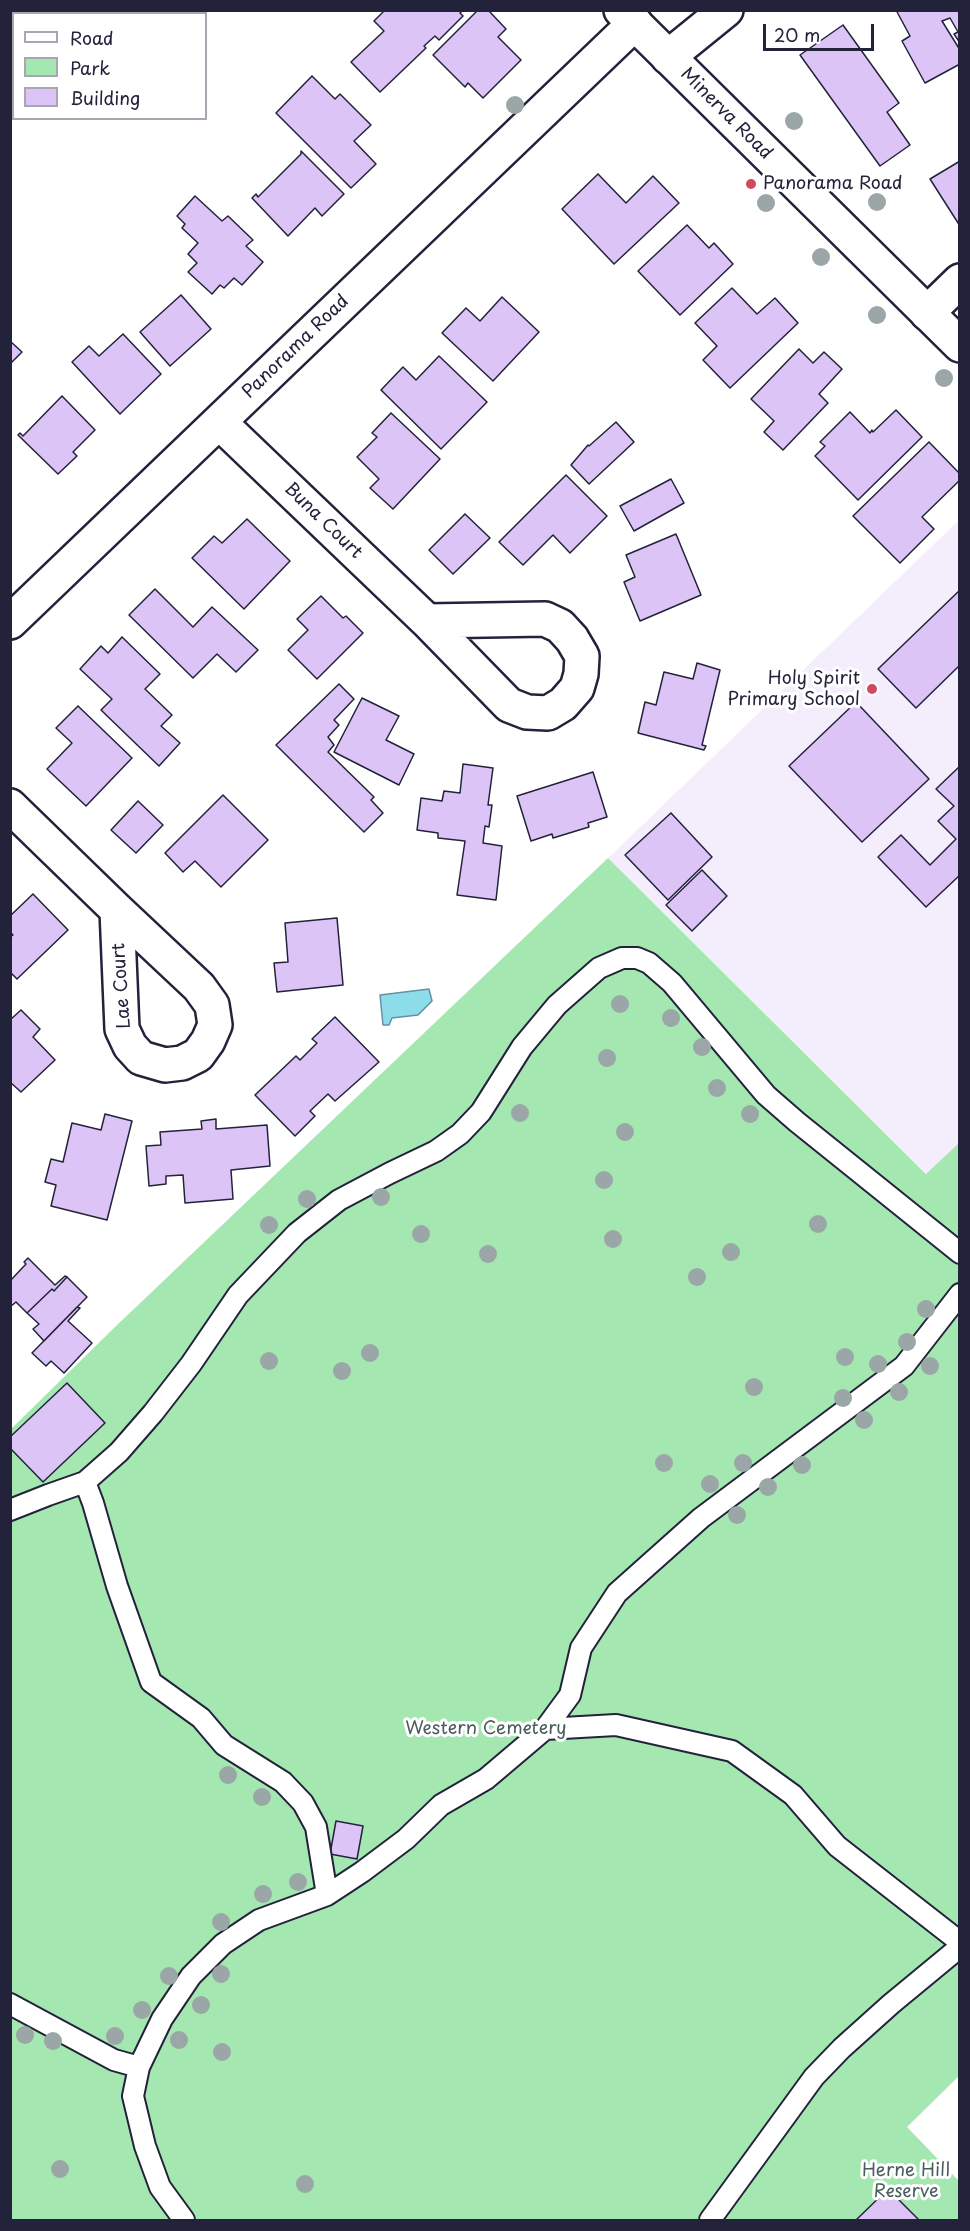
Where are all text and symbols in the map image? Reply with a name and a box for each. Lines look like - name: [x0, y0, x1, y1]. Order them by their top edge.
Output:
- legend: [12, 12, 207, 120]
- scale bar: [766, 12, 877, 50]
- text: 20 m: [774, 21, 820, 48]
- text: Road: [70, 24, 114, 51]
- text: Park: [70, 54, 110, 81]
- street label: Minerva Road: [676, 64, 776, 164]
- text: Building: [70, 84, 140, 111]
- place label: Panorama Road: [763, 173, 902, 195]
- marker: Panorama Road: [744, 177, 758, 191]
- street label: Panorama Road: [238, 291, 354, 403]
- street label: Buna Court: [279, 478, 367, 564]
- place label: Holy Spirit Primary School: [727, 668, 860, 710]
- marker: Holy Spirit Primary School: [865, 682, 879, 696]
- street label: Lae Court: [108, 942, 136, 1030]
- park label: Western Cemetery: [405, 1718, 567, 1740]
- park label: Herne Hill Reserve: [862, 2160, 950, 2202]

